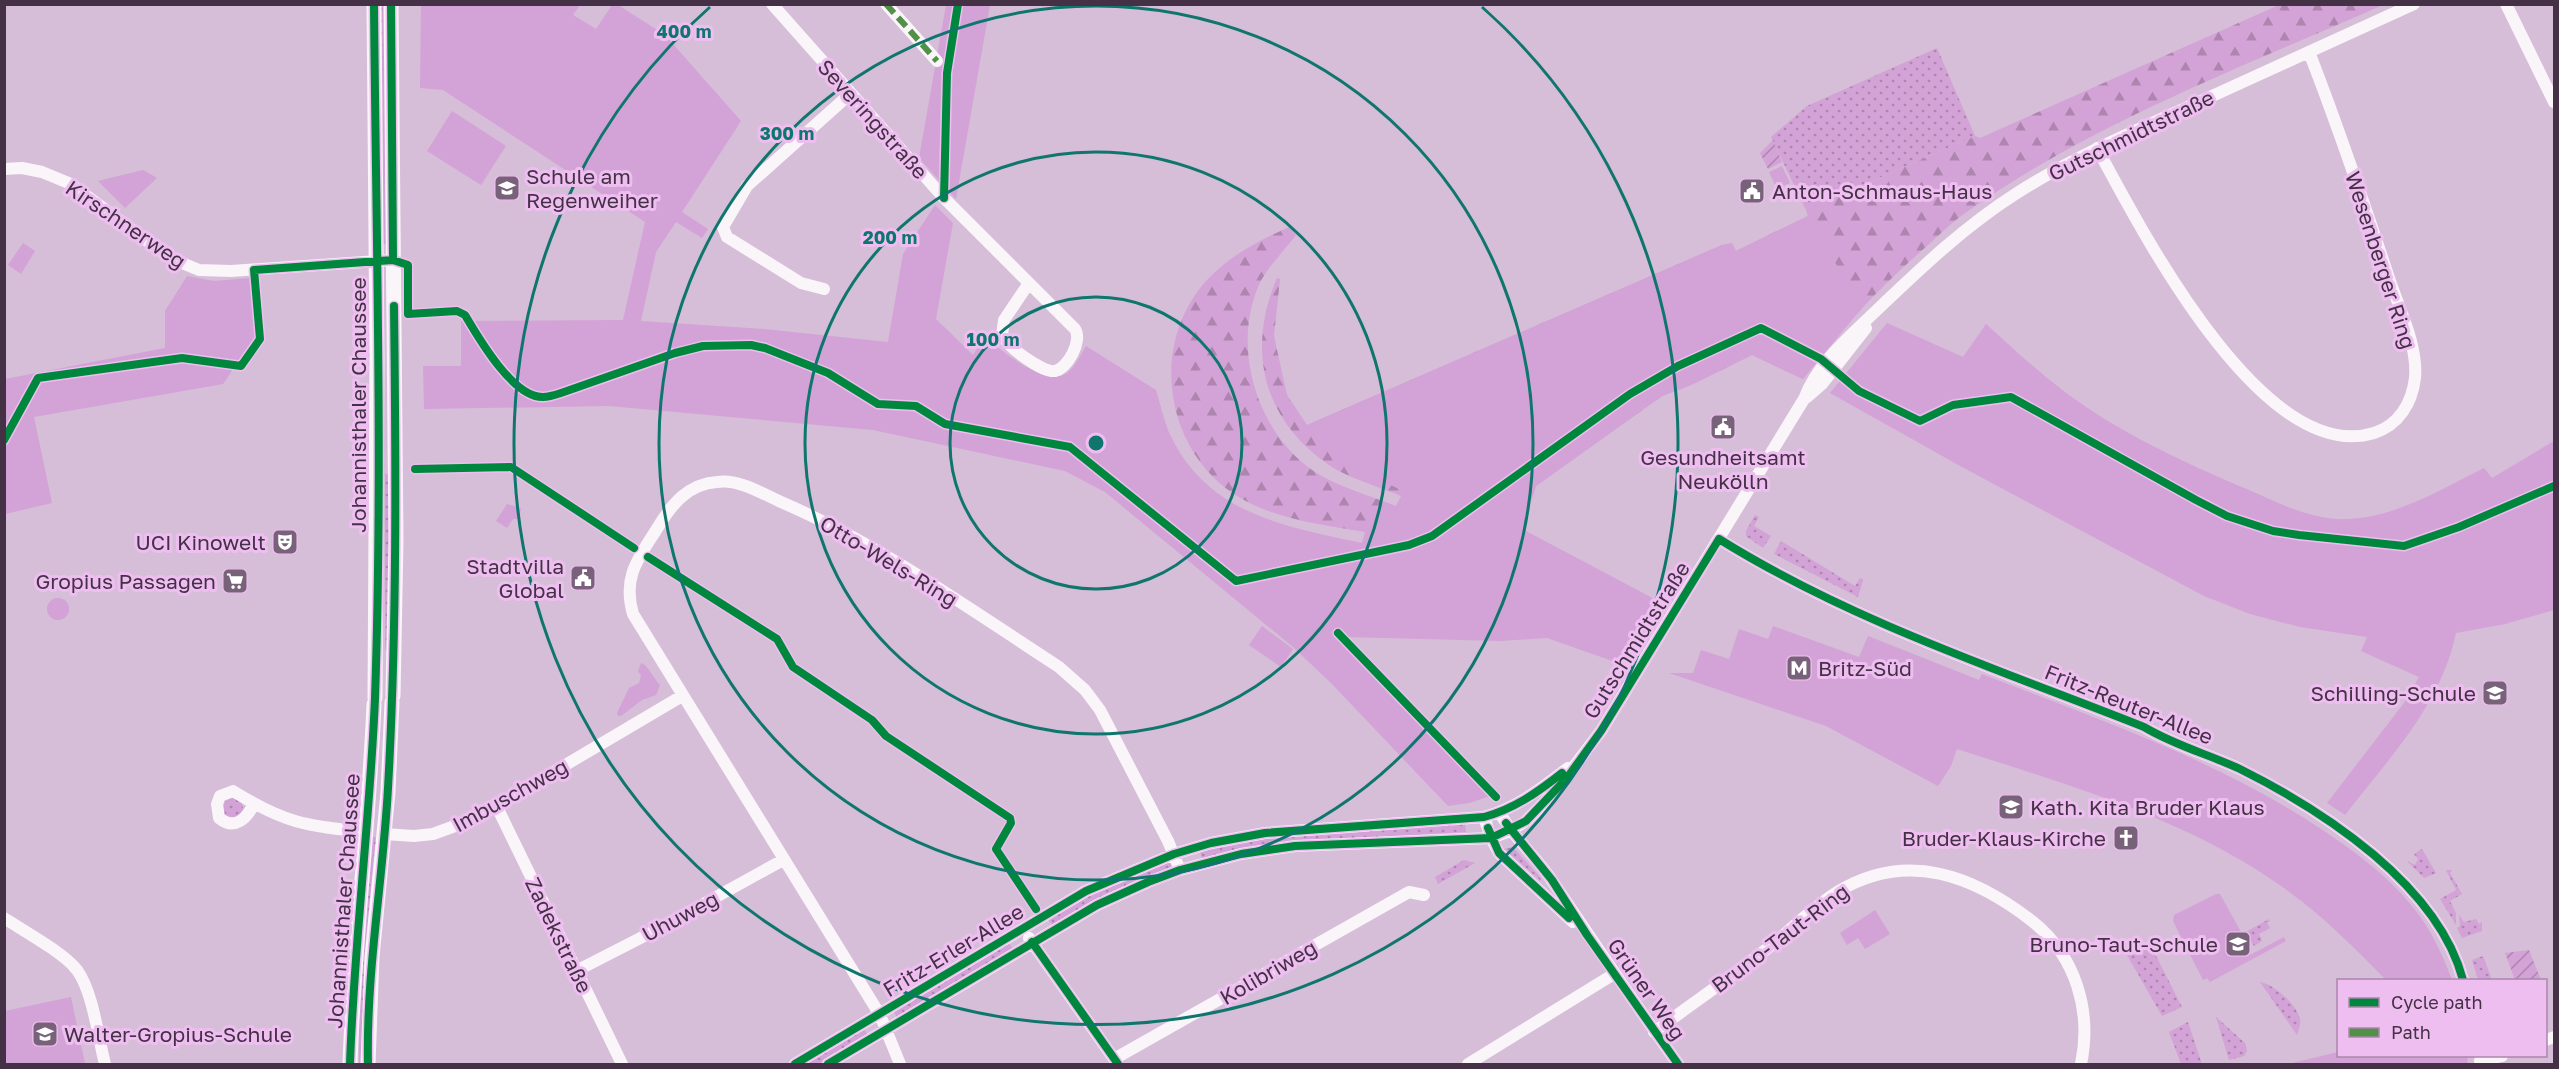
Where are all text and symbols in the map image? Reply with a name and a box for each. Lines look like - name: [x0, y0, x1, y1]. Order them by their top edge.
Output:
- text: 400 m: [657, 20, 711, 42]
- street label: Severingstraße: [812, 54, 934, 184]
- street label: Gutschmidtstraße: [2044, 84, 2218, 186]
- text: 300 m: [760, 122, 814, 144]
- place label: Schule am Regenweiher: [526, 163, 658, 213]
- street label: Wesenberger Ring: [2340, 168, 2422, 352]
- school or university icon: Schule am Regenweiher: [492, 173, 522, 203]
- street label: Kirschnerweg: [61, 174, 191, 274]
- public building icon: Anton-Schmaus-Haus: [1737, 176, 1767, 206]
- place label: Anton-Schmaus-Haus: [1772, 178, 1992, 204]
- text: 200 m: [863, 226, 917, 248]
- street label: Johannisthaler Chaussee: [345, 277, 371, 533]
- text: 100 m: [967, 328, 1019, 350]
- public building icon: Gesundheitsamt Neukölln: [1708, 412, 1738, 442]
- centre of rings: [1086, 433, 1106, 453]
- place label: Gesundheitsamt Neukölln: [1640, 444, 1806, 494]
- street label: Otto-Wels-Ring: [816, 510, 962, 612]
- theatre icon: UCI Kinowelt: [270, 527, 300, 557]
- place label: UCI Kinowelt: [135, 529, 266, 555]
- place label: Stadtvilla Global: [466, 553, 564, 603]
- street label: Gutschmidtstraße: [1577, 557, 1695, 723]
- public building icon: Stadtvilla Global: [568, 563, 598, 593]
- supermarket icon: Gropius Passagen: [220, 566, 250, 596]
- place label: Gropius Passagen: [35, 568, 216, 594]
- metro station icon: Britz-Süd: [1784, 653, 1814, 683]
- place label: Britz-Süd: [1818, 655, 1912, 681]
- street label: Fritz-Reuter-Allee: [2041, 658, 2217, 750]
- school or university icon: Schilling-Schule: [2480, 678, 2510, 708]
- place label: Schilling-Schule: [2310, 680, 2476, 706]
- street label: Imbuschweg: [448, 753, 572, 837]
- street label: Johannisthaler Chaussee: [321, 773, 365, 1029]
- school or university icon: Kath. Kita Bruder Klaus: [1996, 792, 2026, 822]
- place label: Kath. Kita Bruder Klaus: [2030, 794, 2265, 820]
- church icon: Bruder-Klaus-Kirche: [2111, 823, 2141, 853]
- place label: Bruder-Klaus-Kirche: [1902, 825, 2106, 851]
- street label: Zadekstraße: [520, 873, 598, 997]
- street label: Bruno-Taut-Ring: [1706, 878, 1854, 998]
- street label: Uhuweg: [637, 885, 723, 947]
- street label: Fritz-Erler-Allee: [878, 898, 1028, 1002]
- school or university icon: Bruno-Taut-Schule: [2223, 929, 2253, 959]
- place label: Bruno-Taut-Schule: [2029, 931, 2218, 957]
- street label: Grüner Weg: [1602, 933, 1692, 1045]
- street label: Kolibriweg: [1215, 934, 1321, 1010]
- legend: [2337, 979, 2547, 1057]
- text: Cycle path: [2391, 991, 2483, 1013]
- school or university icon: Walter-Gropius-Schule: [30, 1019, 60, 1049]
- place label: Walter-Gropius-Schule: [64, 1021, 292, 1047]
- text: Path: [2391, 1021, 2431, 1043]

